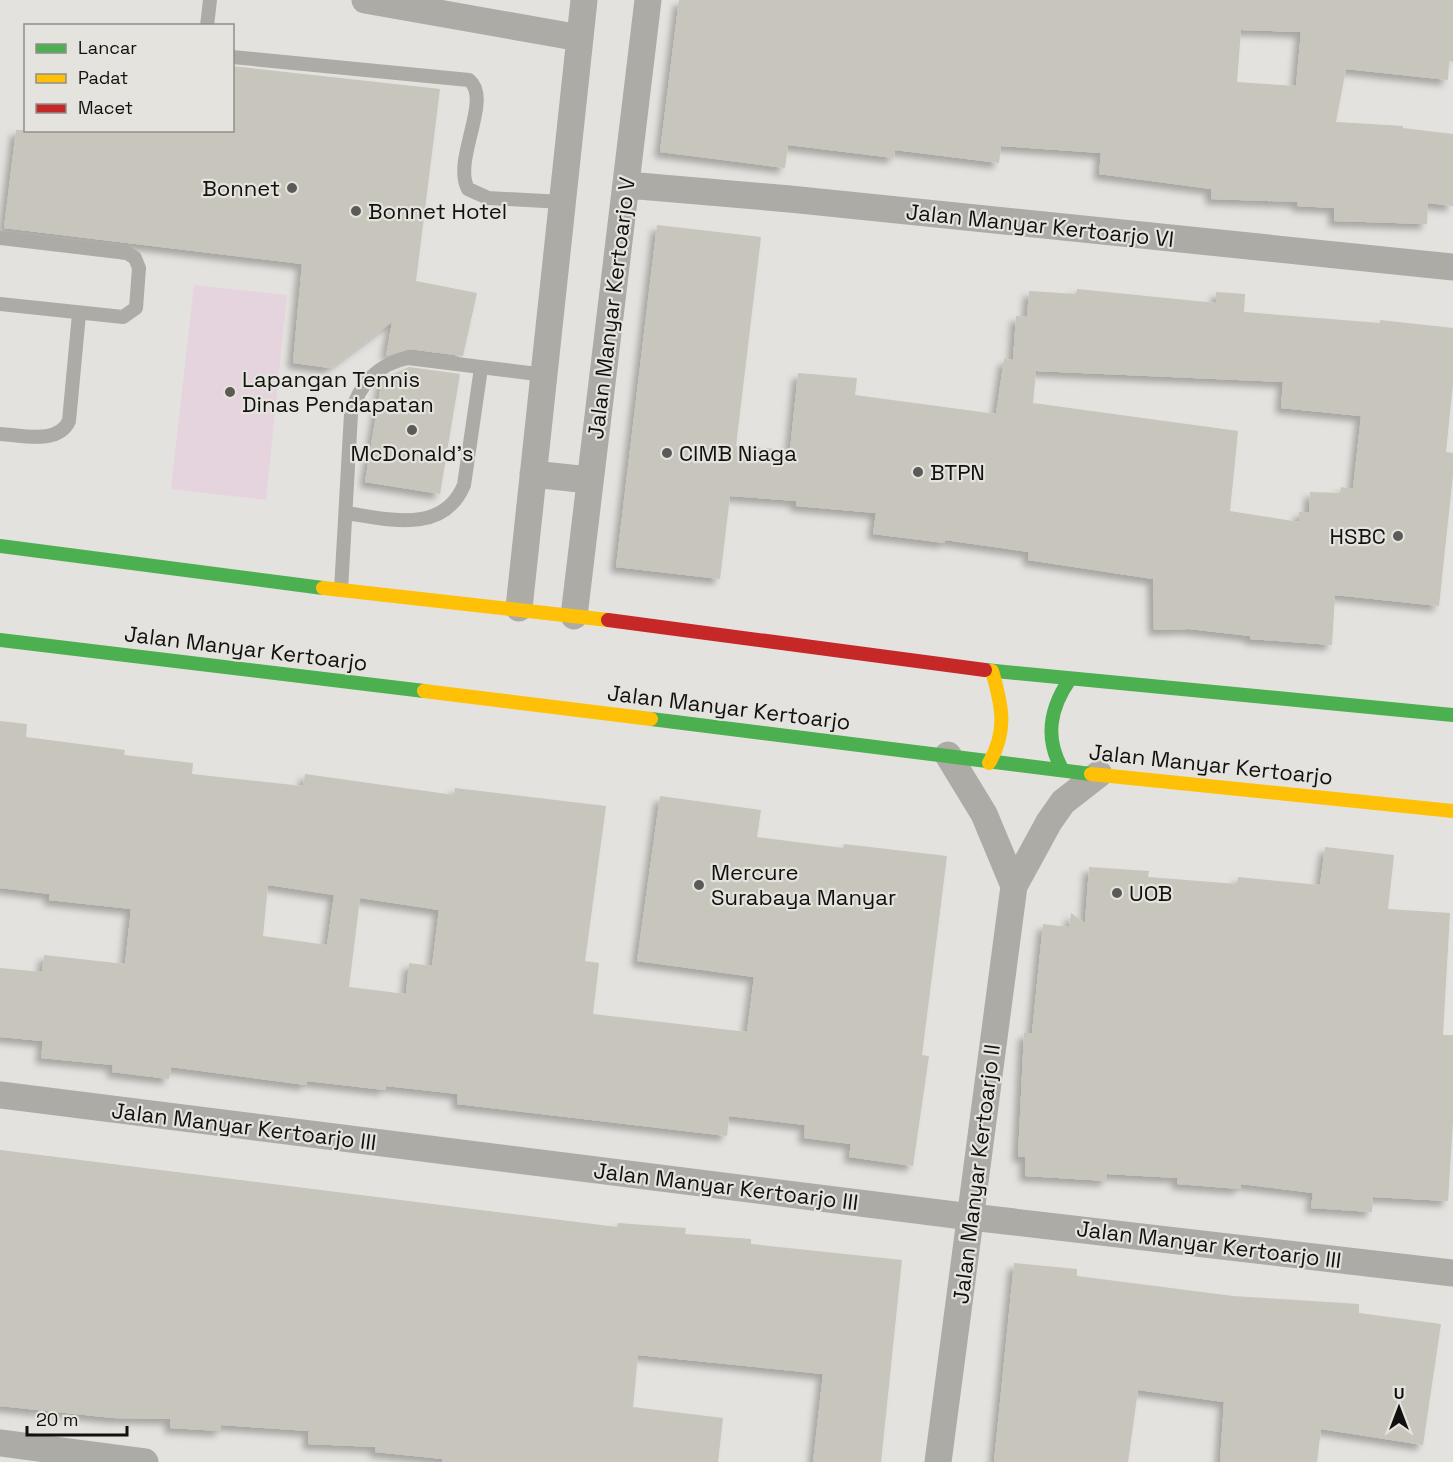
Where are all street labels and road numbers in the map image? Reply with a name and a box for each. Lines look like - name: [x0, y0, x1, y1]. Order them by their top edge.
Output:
- street label: Jalan Manyar Kertoarjo V: [581, 175, 641, 441]
- street label: Jalan Manyar Kertoarjo VI: [905, 197, 1175, 253]
- street label: Jalan Manyar Kertoarjo: [123, 619, 369, 677]
- street label: Jalan Manyar Kertoarjo: [606, 678, 852, 736]
- street label: Jalan Manyar Kertoarjo: [1088, 737, 1334, 791]
- street label: Jalan Manyar Kertoarjo II: [946, 1043, 1006, 1305]
- street label: Jalan Manyar Kertoarjo III: [110, 1096, 378, 1156]
- street label: Jalan Manyar Kertoarjo III: [592, 1156, 860, 1216]
- street label: Jalan Manyar Kertoarjo III: [1075, 1214, 1343, 1274]

